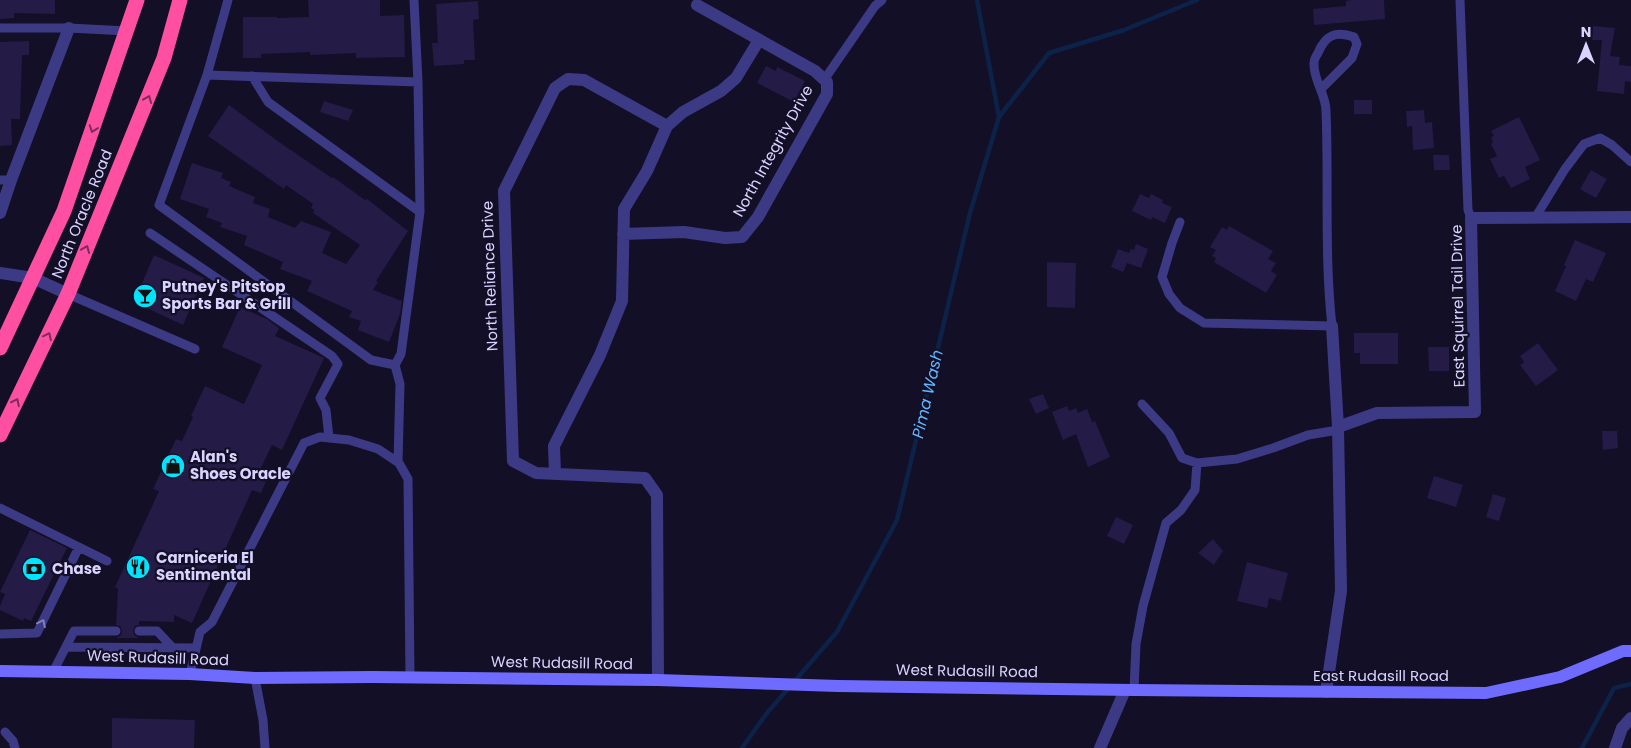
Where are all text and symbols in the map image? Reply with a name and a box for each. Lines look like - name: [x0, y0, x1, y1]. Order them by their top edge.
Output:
- north arrow: [1561, 20, 1611, 70]
- text: N: [1581, 22, 1591, 42]
- street label: North Integrity Drive: [728, 81, 818, 220]
- one-way arrow: [142, 95, 152, 103]
- one-way arrow: [89, 124, 99, 133]
- street label: North Oracle Road: [46, 146, 117, 281]
- street label: North Reliance Drive: [476, 201, 503, 352]
- street label: East Squirrel Tail Drive: [1446, 224, 1469, 388]
- one-way arrow: [80, 245, 90, 254]
- place label: Putney's Pitstop Sports Bar & Grill: [162, 276, 291, 314]
- bar icon: Putney's Pitstop Sports Bar & Grill: [132, 283, 158, 309]
- one-way arrow: [42, 332, 52, 341]
- water label: Pima Wash: [906, 348, 949, 441]
- one-way arrow: [10, 398, 20, 407]
- place label: Alan's Shoes Oracle: [190, 446, 291, 484]
- shop icon: Alan's Shoes Oracle: [160, 453, 186, 479]
- place label: Carniceria El Sentimental: [156, 547, 254, 585]
- restaurant icon: Carniceria El Sentimental: [125, 554, 151, 580]
- bank icon: Chase: [21, 556, 47, 582]
- place label: Chase: [52, 558, 101, 579]
- one-way arrow: [36, 619, 46, 628]
- street label: West Rudasill Road: [87, 645, 229, 670]
- street label: West Rudasill Road: [491, 651, 633, 674]
- street label: West Rudasill Road: [896, 659, 1038, 682]
- street label: East Rudasill Road: [1313, 665, 1449, 686]

